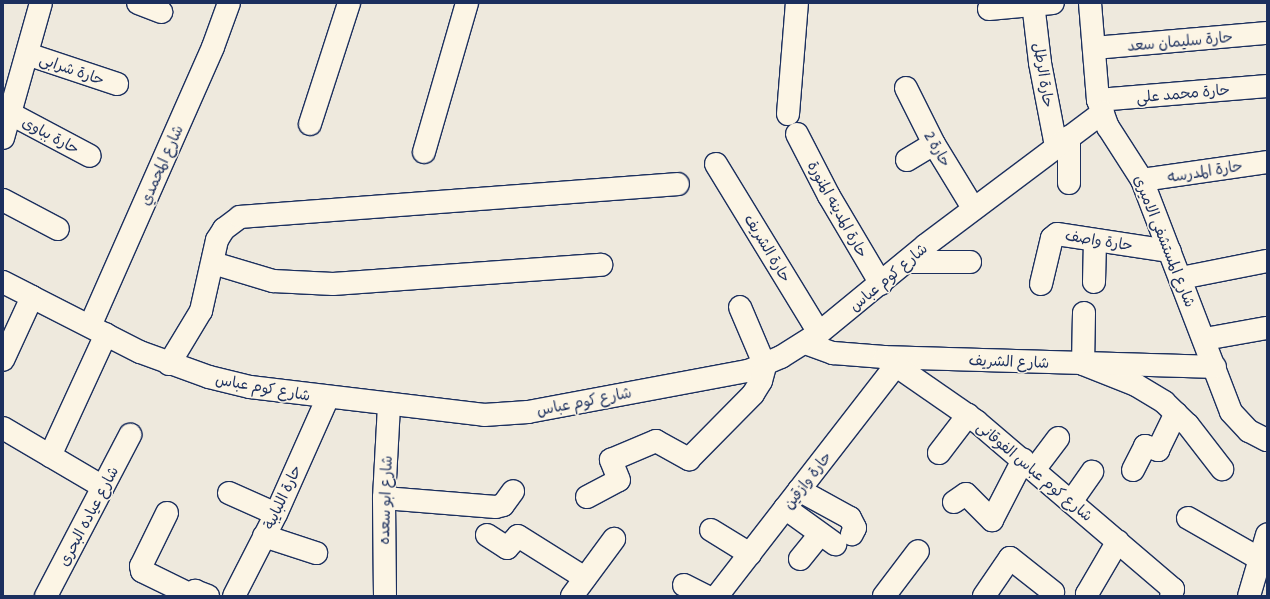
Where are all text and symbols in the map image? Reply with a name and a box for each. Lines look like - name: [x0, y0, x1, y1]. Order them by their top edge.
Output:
- street label: حارة سليمان سعد: [1126, 27, 1234, 55]
- street label: حارة الرطل: [1030, 41, 1058, 109]
- street label: حارة شرابى: [37, 50, 107, 88]
- street label: حارة محمد على: [1135, 80, 1231, 106]
- street label: حارة بباوى: [19, 112, 83, 158]
- street label: شارع المحمدي: [135, 122, 187, 208]
- street label: حارة 2: [921, 128, 955, 170]
- street label: حارة المدرسه: [1166, 156, 1244, 186]
- street label: حارة المدينه المنورة: [804, 157, 872, 261]
- street label: شارع المستشفى الاميرى: [1130, 172, 1200, 310]
- street label: حارة الشريف: [741, 211, 795, 285]
- street label: حارة واصف: [1064, 226, 1134, 254]
- street label: شارع كوم عباس: [845, 239, 931, 315]
- street label: شارع الشريف: [968, 351, 1050, 371]
- street label: شارع كوم عباس: [214, 370, 312, 404]
- street label: شارع كوم عباس: [535, 383, 633, 419]
- street label: شارع كوم عباس الفوقانى: [973, 417, 1097, 525]
- street label: حارة وازقين: [779, 448, 835, 512]
- street label: شارع ابو سعده: [374, 455, 396, 545]
- street label: حارة اللبايبة: [259, 462, 305, 532]
- street label: شارع عياده البحرى: [54, 463, 122, 569]

